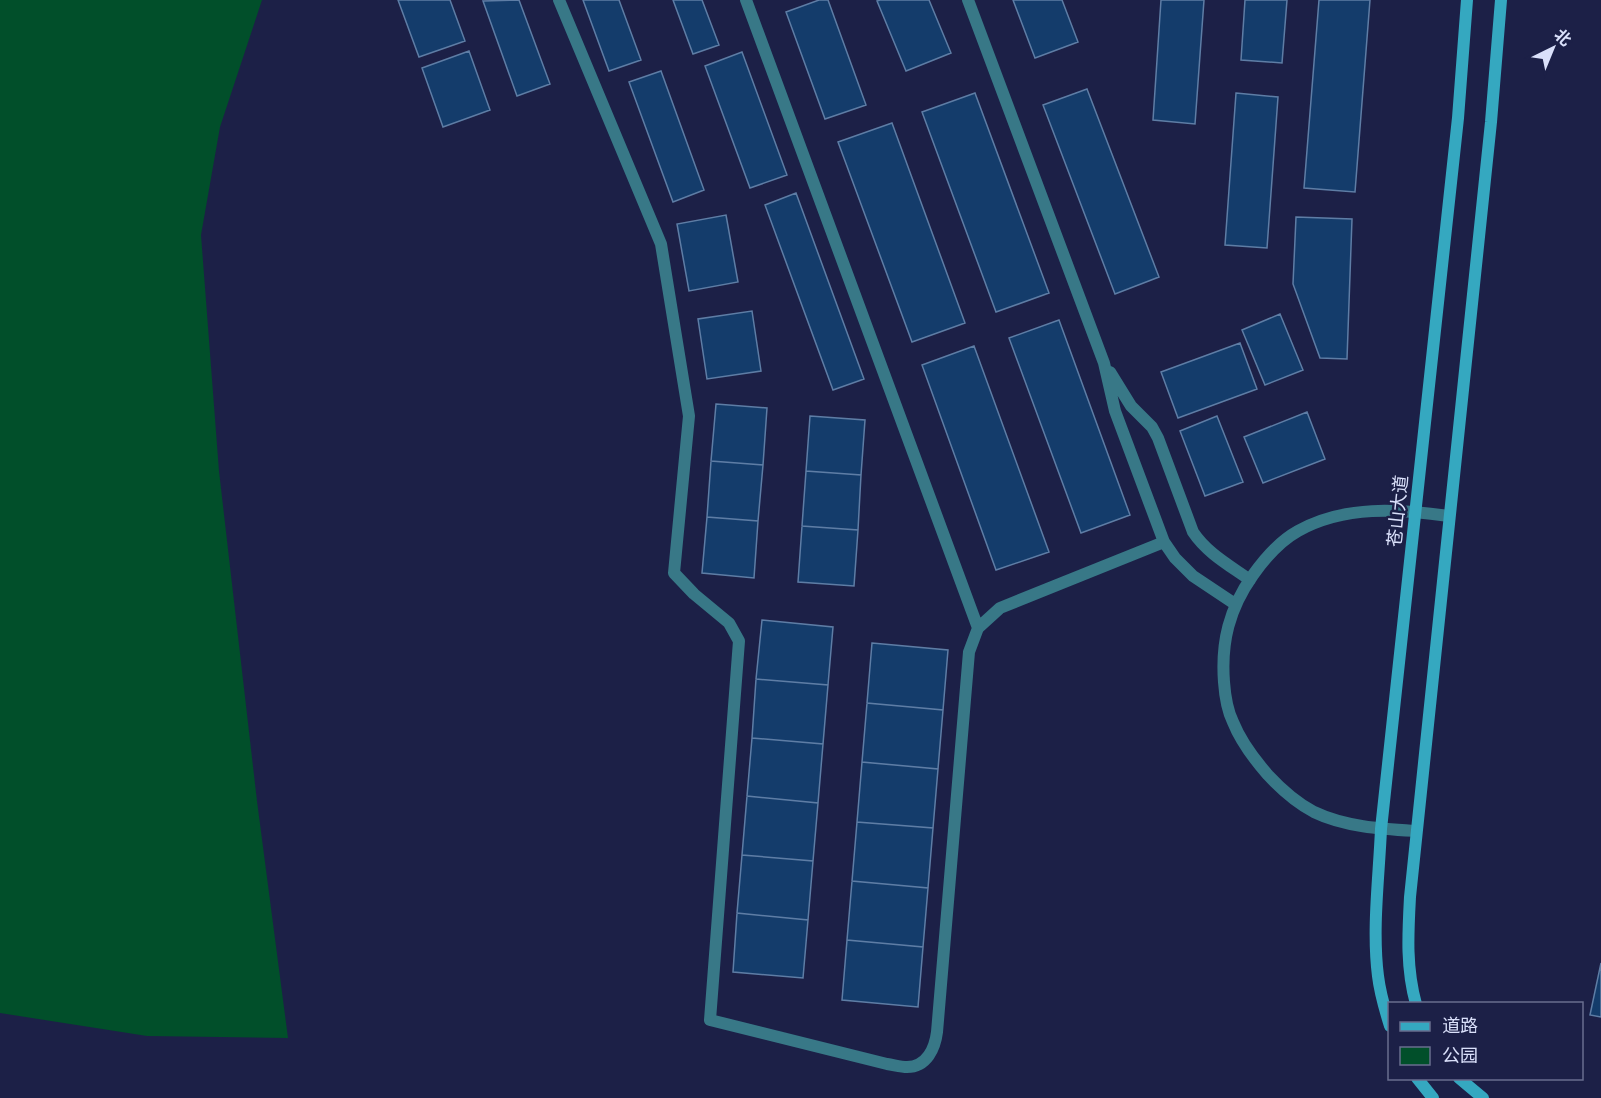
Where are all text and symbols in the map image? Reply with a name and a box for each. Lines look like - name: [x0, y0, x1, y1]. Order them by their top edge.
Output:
- north arrow: [1523, 18, 1583, 78]
- text: 北: [1551, 25, 1575, 50]
- street label: 苍山大道: [1383, 474, 1413, 548]
- legend: [1388, 1002, 1583, 1080]
- text: 道路: [1442, 1015, 1478, 1037]
- text: 公园: [1442, 1045, 1478, 1067]

